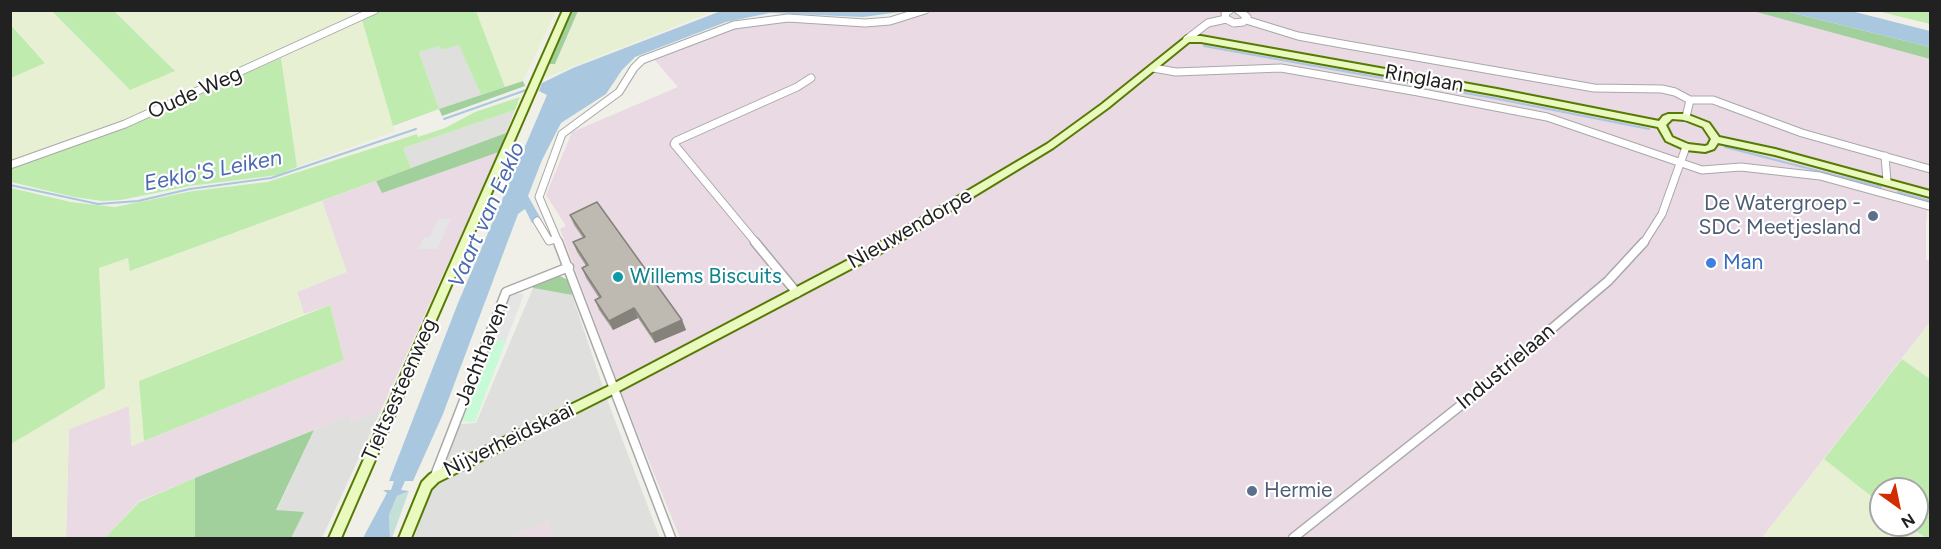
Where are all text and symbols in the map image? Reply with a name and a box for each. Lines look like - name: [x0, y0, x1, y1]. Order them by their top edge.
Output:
- street label: Ringlaan: [1383, 60, 1465, 98]
- street label: Oude Weg: [144, 61, 246, 125]
- water label: Vaart van Eeklo: [443, 138, 531, 292]
- water label: Eeklo'S Leiken: [142, 145, 284, 197]
- street label: Nieuwendorpe: [843, 183, 977, 275]
- place label: De Watergroep - SDC Meetjesland: [1698, 191, 1861, 241]
- marker: De Watergroep - SDC Meetjesland: [1866, 209, 1880, 223]
- place label: Man: [1723, 250, 1763, 276]
- marker: Man: [1704, 256, 1718, 270]
- place label: Willems Biscuits: [630, 264, 782, 290]
- marker: Willems Biscuits: [611, 270, 625, 284]
- street label: Jachthaven: [450, 299, 514, 409]
- street label: Tieltsesteenweg: [357, 315, 443, 465]
- street label: Industrielaan: [1452, 319, 1560, 415]
- street label: Nijverheidskaai: [439, 397, 579, 483]
- north arrow: [1869, 477, 1929, 537]
- place label: Hermie: [1264, 478, 1333, 504]
- marker: Hermie: [1245, 484, 1259, 498]
- text: N: [1898, 510, 1918, 532]

